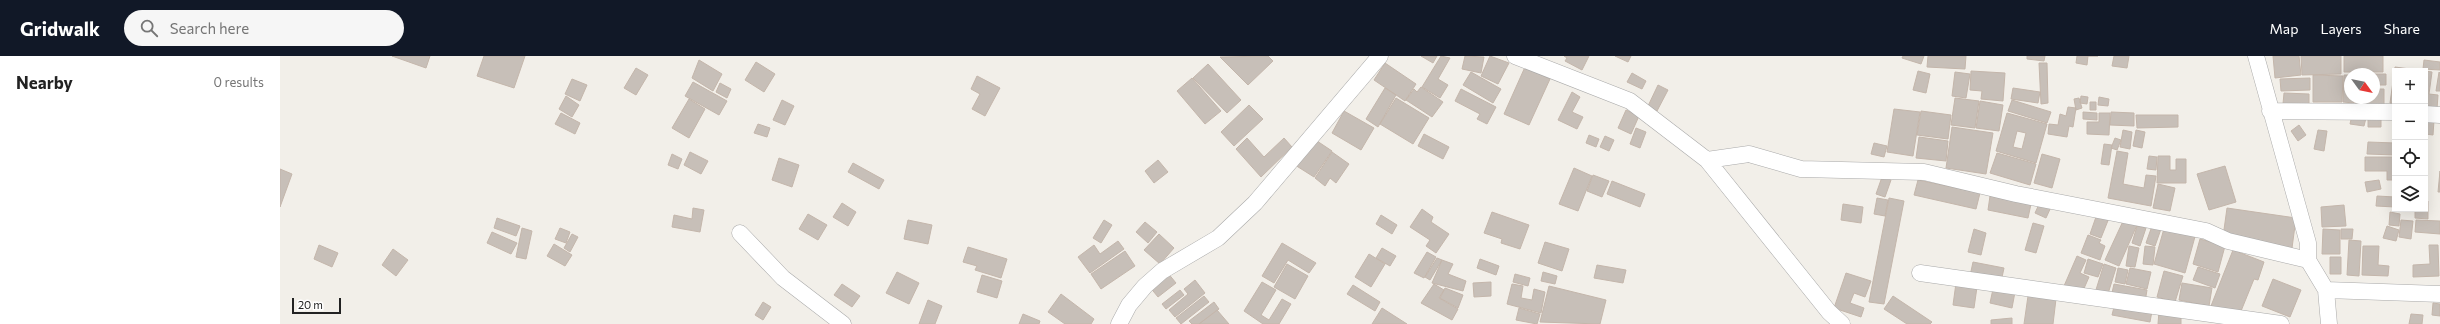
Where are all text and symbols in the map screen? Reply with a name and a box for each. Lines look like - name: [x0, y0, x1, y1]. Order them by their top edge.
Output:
- search box: [124, 10, 404, 46]
- text: Gridwalk: [20, 17, 100, 40]
- icon: search: [138, 17, 160, 39]
- text: Search here: [170, 19, 249, 37]
- text: Map: [2270, 20, 2298, 37]
- text: Layers: [2320, 20, 2362, 37]
- text: Share: [2384, 20, 2420, 37]
- north arrow: [2344, 68, 2380, 104]
- map controls: [2392, 68, 2428, 212]
- button: +: [2392, 68, 2428, 104]
- text: Nearby: [16, 72, 73, 93]
- text: 0 results: [213, 74, 264, 90]
- button: −: [2392, 104, 2428, 140]
- button: locate: [2392, 140, 2428, 176]
- button: layers: [2392, 176, 2428, 212]
- scale bar: [292, 296, 341, 315]
- text: 20 m: [298, 298, 323, 311]

